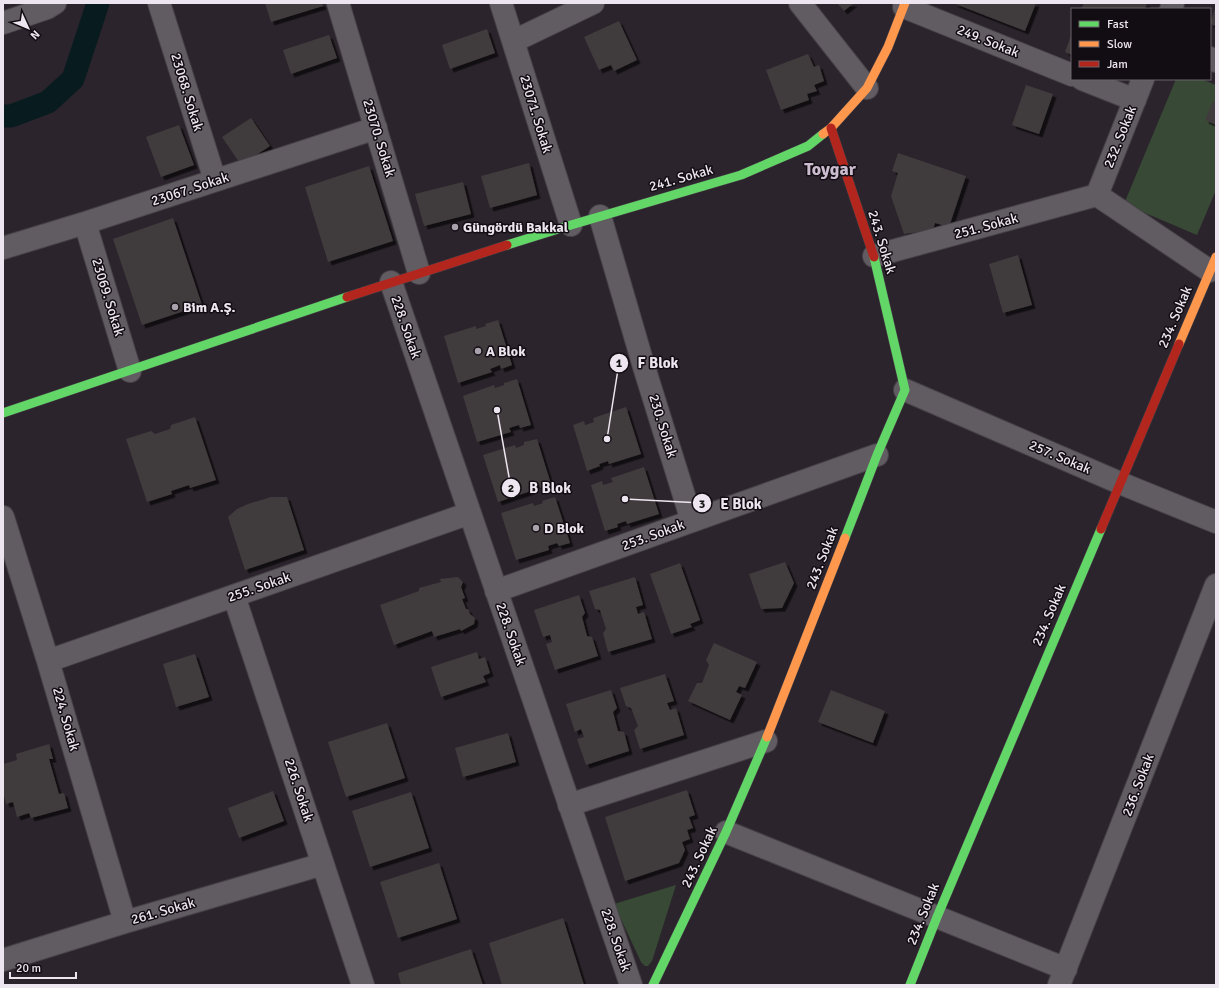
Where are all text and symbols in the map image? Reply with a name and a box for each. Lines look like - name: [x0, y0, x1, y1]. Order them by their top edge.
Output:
- north arrow: [8, 8, 48, 48]
- legend: [1071, 8, 1211, 80]
- text: Fast: [1107, 17, 1128, 32]
- street label: 249. Sokak: [954, 21, 1022, 61]
- text: N: [27, 27, 42, 42]
- text: Slow: [1107, 37, 1132, 52]
- street label: 23068. Sokak: [167, 51, 207, 133]
- text: Jam: [1107, 57, 1128, 72]
- street label: 23071. Sokak: [516, 73, 556, 155]
- street label: 23070. Sokak: [359, 97, 399, 179]
- street label: 232. Sokak: [1100, 103, 1140, 171]
- district label: Toygar: [804, 158, 857, 180]
- street label: 241. Sokak: [647, 161, 715, 195]
- street label: 23067. Sokak: [149, 168, 231, 210]
- street label: 243. Sokak: [864, 208, 900, 276]
- street label: 251. Sokak: [952, 209, 1020, 243]
- place label: Güngördü Bakkal: [463, 219, 569, 236]
- marker: Güngördü Bakkal: [450, 222, 460, 232]
- street label: 23069. Sokak: [88, 256, 128, 338]
- street label: 234. Sokak: [1154, 283, 1196, 351]
- street label: 228. Sokak: [387, 293, 425, 361]
- place label: Bim A.Ş.: [183, 299, 236, 316]
- marker: Bim A.Ş.: [170, 302, 180, 312]
- place label: A Blok: [486, 343, 526, 360]
- marker: A Blok: [473, 346, 483, 356]
- callout: F Blok: [609, 350, 686, 377]
- text: F Blok: [638, 354, 679, 372]
- text: 1: [616, 356, 623, 371]
- street label: 230. Sokak: [645, 392, 681, 460]
- street label: 257. Sokak: [1026, 436, 1094, 478]
- callout: B Blok: [501, 475, 579, 502]
- text: B Blok: [529, 479, 571, 497]
- text: 2: [508, 481, 514, 496]
- callout: E Blok: [692, 490, 770, 517]
- text: E Blok: [720, 495, 762, 513]
- text: 3: [699, 497, 705, 512]
- street label: 253. Sokak: [619, 516, 687, 554]
- place label: D Blok: [544, 520, 585, 537]
- marker: D Blok: [531, 523, 541, 533]
- street label: 243. Sokak: [802, 524, 842, 592]
- street label: 255. Sokak: [225, 568, 293, 606]
- street label: 234. Sokak: [1028, 581, 1070, 649]
- street label: 228. Sokak: [492, 600, 530, 668]
- street label: 224. Sokak: [49, 685, 83, 753]
- street label: 236. Sokak: [1118, 751, 1158, 819]
- street label: 226. Sokak: [281, 756, 317, 824]
- street label: 243. Sokak: [677, 824, 721, 890]
- street label: 234. Sokak: [903, 880, 943, 948]
- street label: 261. Sokak: [129, 894, 197, 928]
- street label: 228. Sokak: [597, 906, 635, 974]
- scale bar: [10, 954, 76, 980]
- text: 20 m: [16, 961, 41, 976]

